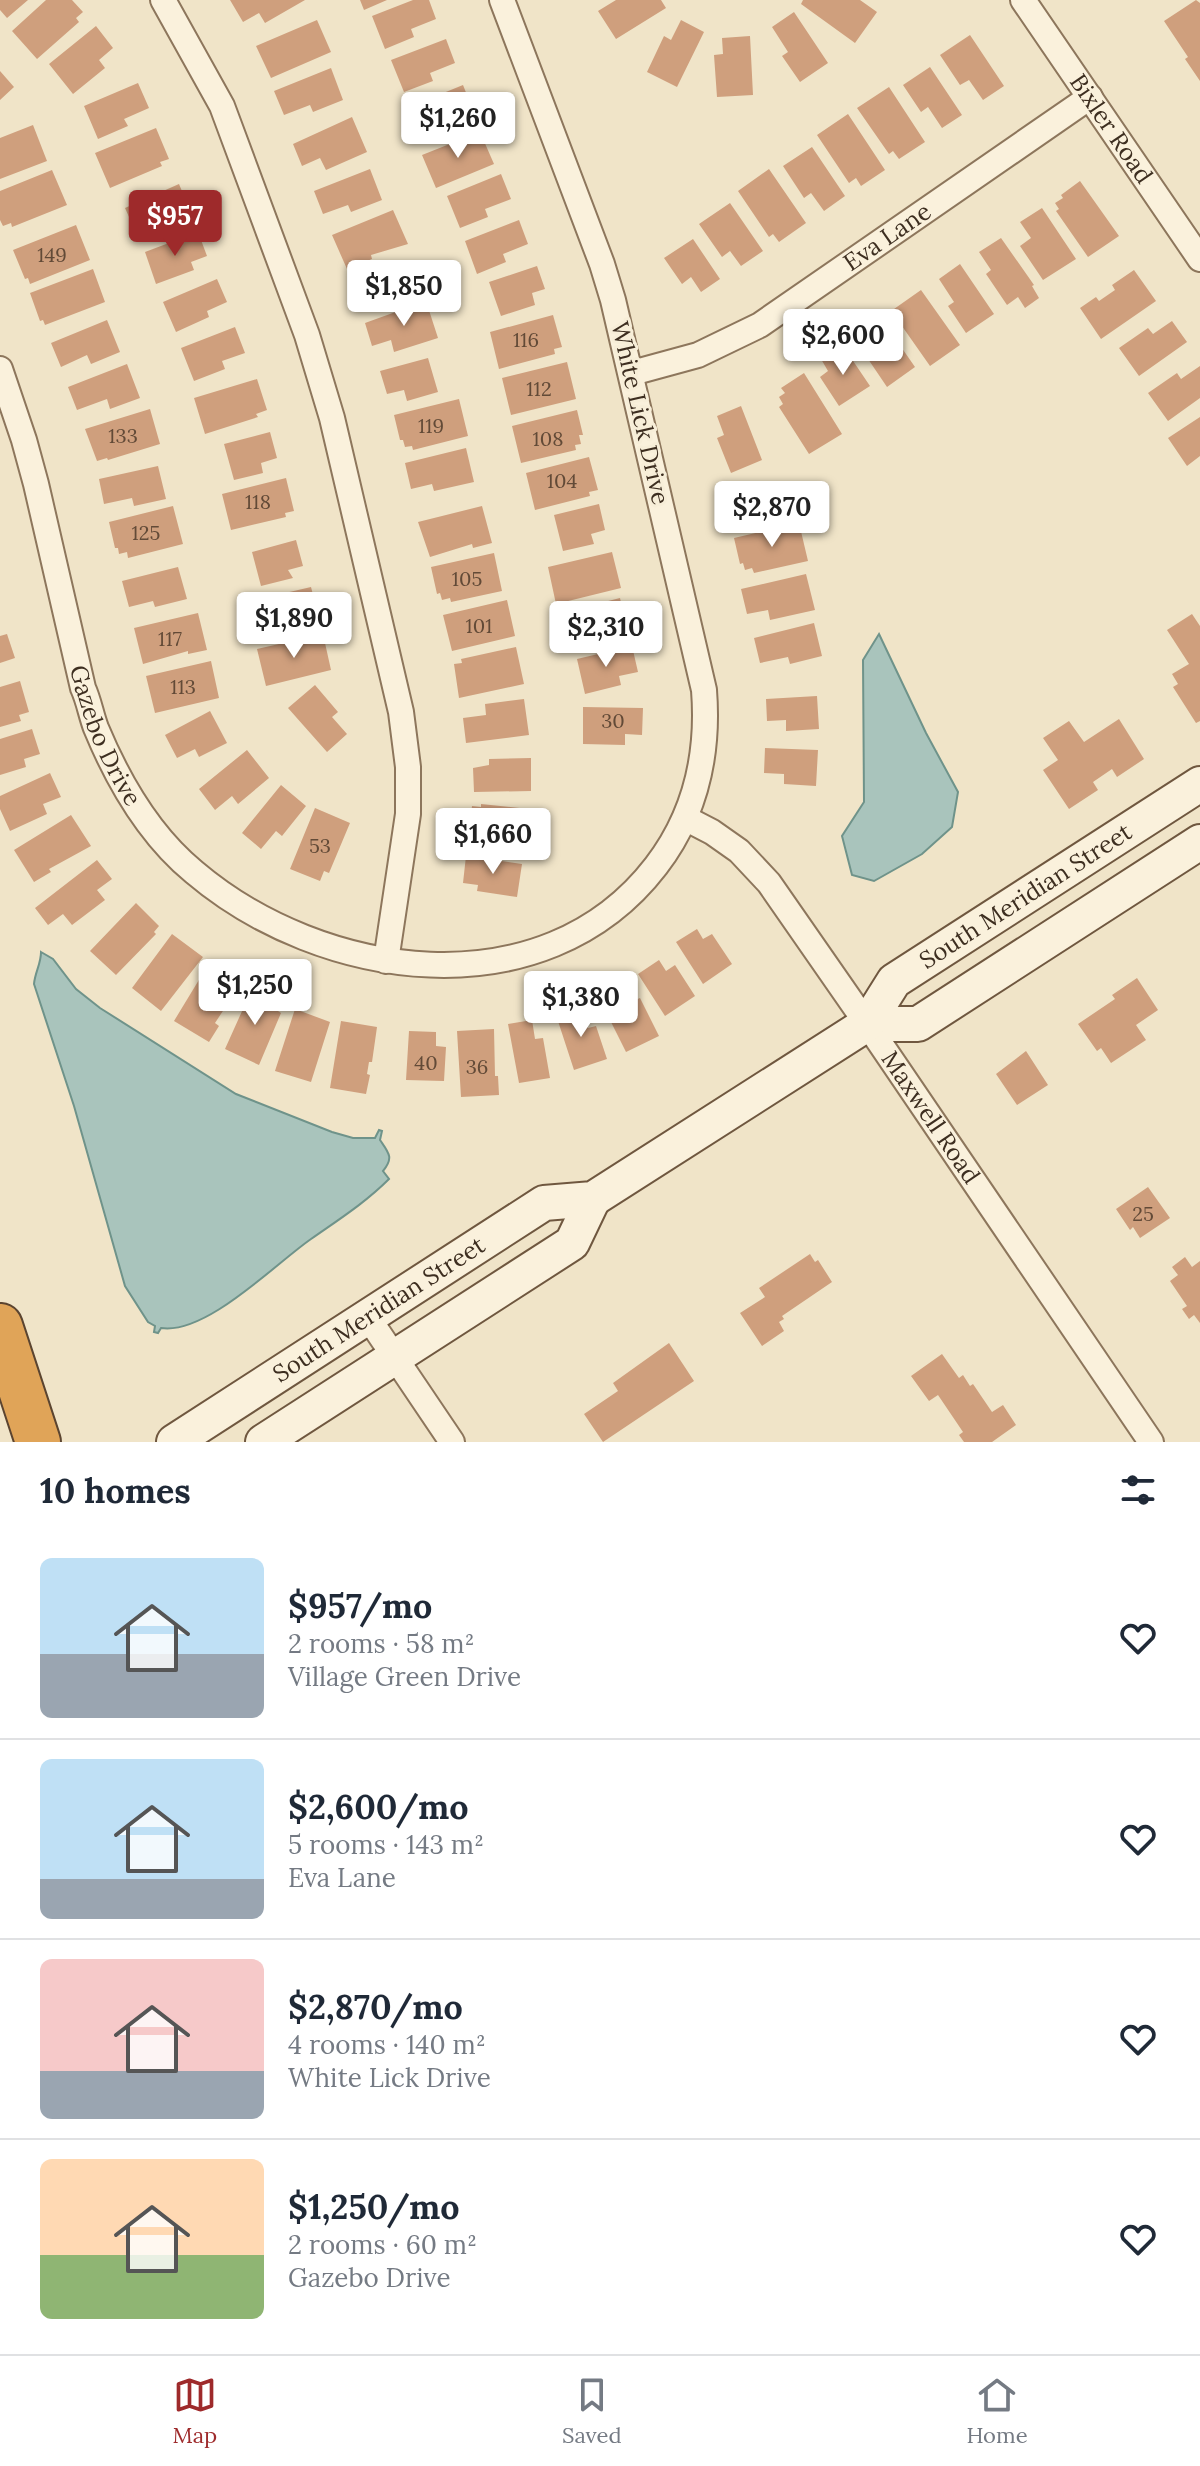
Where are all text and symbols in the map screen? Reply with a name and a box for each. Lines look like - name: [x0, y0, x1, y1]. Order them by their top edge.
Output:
- street label: Bixler Road: [1063, 68, 1160, 189]
- pin: $1,260: [393, 92, 523, 160]
- text: $1,260: [419, 101, 497, 134]
- pin: $957: [128, 190, 222, 258]
- street label: Eva Lane: [837, 196, 937, 278]
- text: $957: [147, 199, 203, 232]
- house number: 149: [37, 242, 67, 267]
- pin: $1,850: [339, 260, 469, 328]
- text: $1,850: [365, 269, 443, 302]
- pin: $2,600: [778, 309, 908, 377]
- street label: White Lick Drive: [604, 318, 677, 508]
- text: $2,600: [801, 318, 885, 351]
- house number: 116: [513, 327, 539, 352]
- house number: 112: [526, 376, 552, 401]
- house number: 119: [418, 413, 444, 438]
- house number: 133: [108, 423, 138, 448]
- house number: 108: [533, 426, 563, 451]
- house number: 104: [547, 468, 577, 493]
- pin: $2,870: [707, 481, 837, 549]
- house number: 118: [245, 489, 271, 514]
- text: $2,870: [732, 490, 812, 523]
- house number: 125: [132, 520, 160, 545]
- house number: 105: [452, 566, 482, 591]
- pin: $1,890: [229, 592, 359, 660]
- text: $1,890: [255, 601, 333, 634]
- pin: $2,310: [541, 601, 671, 669]
- text: $2,310: [567, 610, 645, 643]
- house number: 101: [466, 613, 492, 638]
- house number: 117: [158, 626, 182, 651]
- street label: Gazebo Drive: [63, 662, 148, 812]
- house number: 113: [170, 674, 196, 699]
- house number: 30: [601, 708, 625, 733]
- pin: $1,660: [428, 808, 558, 876]
- street label: South Meridian Street: [913, 816, 1138, 976]
- text: $1,660: [454, 817, 532, 850]
- house number: 53: [309, 833, 331, 858]
- pin: $1,250: [190, 959, 320, 1027]
- text: $1,250: [217, 968, 293, 1001]
- pin: $1,380: [516, 971, 646, 1039]
- text: $1,380: [542, 980, 620, 1013]
- street label: Maxwell Road: [875, 1045, 987, 1190]
- house number: 40: [414, 1050, 438, 1075]
- house number: 36: [466, 1054, 488, 1079]
- house number: 25: [1132, 1201, 1154, 1226]
- street label: South Meridian Street: [267, 1229, 491, 1389]
- icon: filters: [1116, 1468, 1160, 1512]
- text: 10 homes: [40, 1469, 191, 1512]
- text: $957/mo: [288, 1584, 432, 1627]
- icon: home: [104, 1590, 200, 1686]
- icon: heart: [1116, 1616, 1160, 1660]
- text: 2 rooms · 58 m²: [288, 1627, 475, 1660]
- text: Village Green Drive: [288, 1660, 521, 1693]
- text: $2,600/mo: [288, 1785, 469, 1828]
- icon: home: [104, 1791, 200, 1887]
- icon: heart: [1116, 1817, 1160, 1861]
- text: 5 rooms · 143 m²: [288, 1828, 484, 1861]
- text: Eva Lane: [288, 1861, 396, 1894]
- text: $2,870/mo: [288, 1985, 463, 2028]
- icon: home: [104, 1991, 200, 2087]
- icon: heart: [1116, 2017, 1160, 2061]
- text: 4 rooms · 140 m²: [288, 2028, 486, 2061]
- text: White Lick Drive: [288, 2061, 491, 2094]
- text: $1,250/mo: [288, 2185, 460, 2228]
- icon: home: [104, 2191, 200, 2287]
- icon: heart: [1116, 2217, 1160, 2261]
- text: 2 rooms · 60 m²: [288, 2228, 477, 2261]
- text: Gazebo Drive: [288, 2261, 451, 2294]
- tab: Map: [172, 2373, 217, 2449]
- tab: Saved: [562, 2373, 622, 2449]
- tab: Home: [966, 2373, 1028, 2449]

